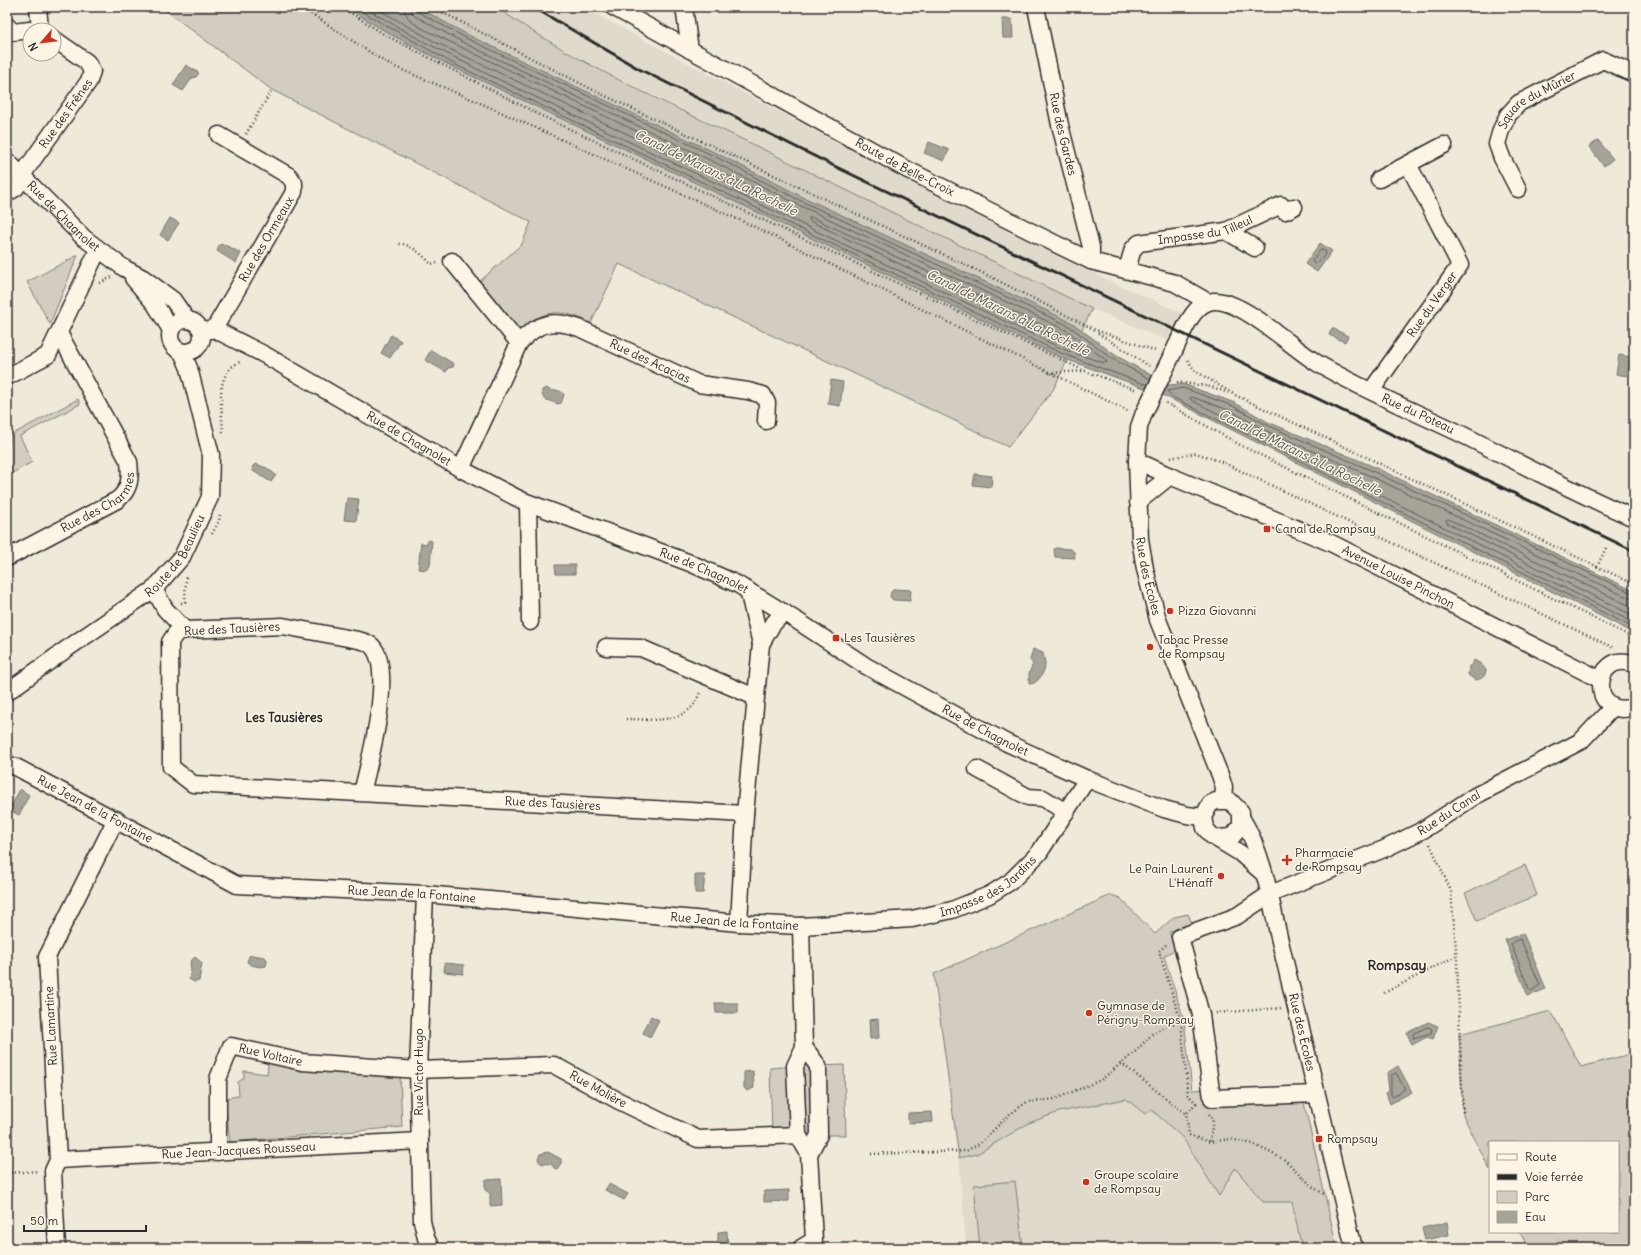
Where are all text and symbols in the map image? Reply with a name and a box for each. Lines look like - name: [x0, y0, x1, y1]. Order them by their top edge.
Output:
- north arrow: [22, 22, 62, 62]
- text: N: [25, 40, 41, 53]
- street label: Square du Mûrier: [1495, 67, 1578, 131]
- street label: Rue des Frênes: [36, 76, 95, 151]
- street label: Rue des Gardes: [1047, 91, 1081, 177]
- water label: Canal de Marans à La Rochelle: [632, 126, 801, 220]
- street label: Route de Belle-Croix: [853, 134, 957, 199]
- street label: Rue de Chagnolet: [24, 177, 103, 254]
- street label: Rue des Ormeaux: [235, 193, 297, 284]
- street label: Impasse du Tilleul: [1157, 212, 1255, 247]
- water label: Canal de Marans à La Rochelle: [924, 266, 1093, 360]
- street label: Rue du Verger: [1403, 268, 1460, 340]
- street label: Rue des Acacias: [607, 335, 693, 386]
- street label: Rue du Poteau: [1379, 390, 1457, 437]
- water label: Canal de Marans à La Rochelle: [1216, 406, 1385, 500]
- street label: Rue de Chagnolet: [364, 408, 454, 469]
- street label: Rue des Charmes: [58, 472, 137, 535]
- street label: Route de Beaulieu: [142, 512, 208, 600]
- place label: Canal de Rompsay: [1275, 521, 1376, 536]
- marker: Canal de Rompsay: [1262, 524, 1272, 534]
- street label: Rue des Écoles: [1133, 536, 1164, 617]
- street label: Avenue Louise Pinchon: [1340, 542, 1457, 612]
- street label: Rue de Chagnolet: [658, 544, 751, 596]
- place label: Pizza Giovanni: [1178, 603, 1256, 618]
- marker: Pizza Giovanni: [1165, 606, 1175, 616]
- street label: Rue des Tausières: [184, 618, 280, 639]
- place label: Les Tausières: [844, 630, 915, 645]
- place label: Tabac Presse de Rompsay: [1158, 632, 1228, 661]
- marker: Les Tausières: [831, 633, 841, 643]
- marker: Tabac Presse de Rompsay: [1145, 642, 1155, 652]
- street label: Rue de Chagnolet: [940, 701, 1031, 759]
- district label: Les Tausières: [245, 709, 323, 726]
- street label: Rue Jean de la Fontaine: [35, 772, 156, 846]
- street label: Rue du Canal: [1415, 787, 1483, 838]
- street label: Rue des Tausières: [504, 793, 601, 813]
- place label: Pharmacie de Rompsay: [1295, 845, 1362, 874]
- street label: Impasse des Jardins: [938, 852, 1039, 920]
- marker: Pharmacie de Rompsay: [1282, 855, 1292, 865]
- place label: Le Pain Laurent L'Hénaff: [1129, 861, 1214, 890]
- marker: Le Pain Laurent L'Hénaff: [1216, 871, 1226, 881]
- street label: Rue Jean de la Fontaine: [347, 882, 477, 906]
- street label: Rue Jean de la Fontaine: [670, 909, 799, 933]
- district label: Rompsay: [1367, 956, 1427, 974]
- street label: Rue Lamartine: [41, 986, 60, 1066]
- street label: Rue des Écoles: [1286, 991, 1319, 1073]
- place label: Gymnase de Périgny-Rompsay: [1097, 998, 1194, 1027]
- marker: Gymnase de Périgny-Rompsay: [1084, 1008, 1094, 1018]
- street label: Rue Victor Hugo: [411, 1028, 426, 1116]
- street label: Rue Voltaire: [237, 1040, 304, 1069]
- street label: Rue Molière: [567, 1067, 629, 1111]
- place label: Rompsay: [1327, 1131, 1378, 1146]
- marker: Rompsay: [1314, 1134, 1324, 1144]
- street label: Rue Jean-Jacques Rousseau: [161, 1138, 316, 1162]
- legend: [1489, 1141, 1619, 1233]
- text: Route: [1525, 1149, 1557, 1164]
- place label: Groupe scolaire de Rompsay: [1094, 1167, 1179, 1196]
- text: Voie ferrée: [1525, 1169, 1583, 1184]
- marker: Groupe scolaire de Rompsay: [1081, 1177, 1091, 1187]
- text: Parc: [1525, 1189, 1550, 1204]
- scale bar: [24, 1207, 146, 1233]
- text: Eau: [1525, 1209, 1546, 1224]
- text: 50 m: [30, 1213, 59, 1228]

